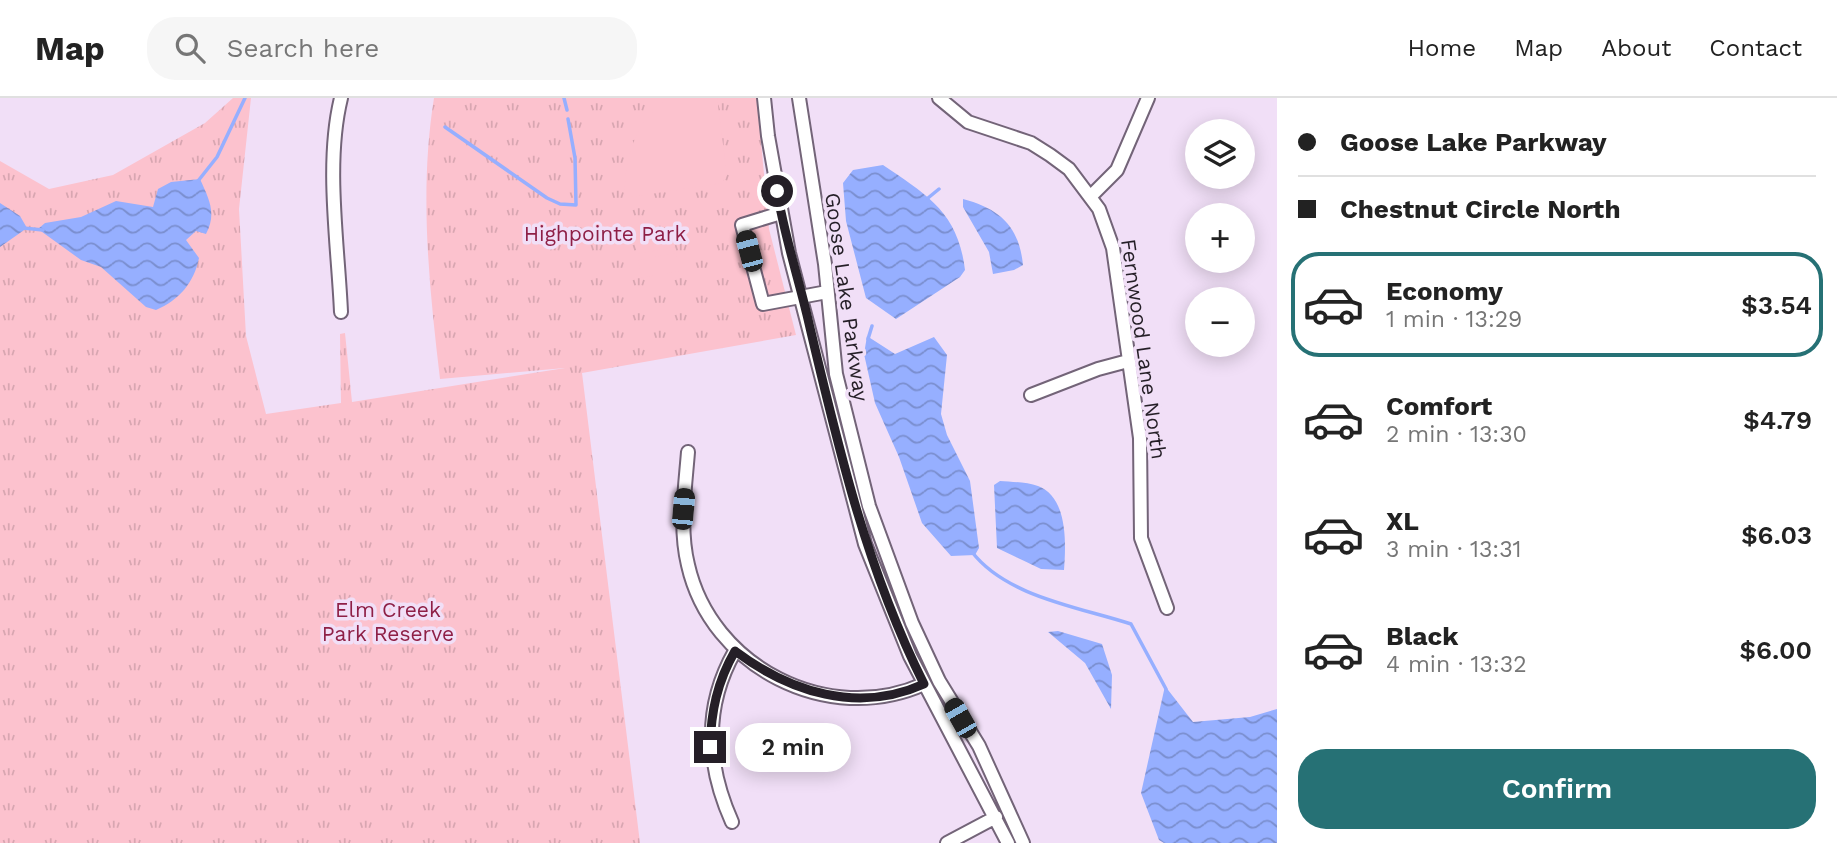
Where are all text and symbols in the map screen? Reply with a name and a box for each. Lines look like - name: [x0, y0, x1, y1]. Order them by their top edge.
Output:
- search box: [147, 17, 637, 80]
- text: Map: [35, 29, 105, 68]
- icon: search: [171, 29, 209, 67]
- text: Search here: [227, 33, 379, 63]
- text: Home: [1408, 34, 1476, 62]
- text: Map: [1514, 34, 1563, 62]
- text: About: [1601, 34, 1671, 62]
- text: Contact: [1709, 34, 1802, 62]
- map controls: [1185, 119, 1255, 357]
- button: layers: [1185, 119, 1255, 189]
- text: Goose Lake Parkway: [1340, 127, 1607, 157]
- route start: [761, 175, 793, 207]
- street label: Goose Lake Parkway: [820, 191, 874, 403]
- text: Chestnut Circle North: [1340, 194, 1621, 224]
- button: +: [1185, 203, 1255, 273]
- park label: Highpointe Park: [524, 221, 686, 246]
- car: [734, 228, 765, 274]
- street label: Fernwood Lane North: [1116, 237, 1172, 461]
- icon: car: [1302, 273, 1365, 336]
- text: Economy: [1386, 276, 1503, 306]
- button: −: [1185, 287, 1255, 357]
- text: $3.54: [1741, 290, 1812, 320]
- text: 1 min · 13:29: [1386, 306, 1522, 333]
- icon: car: [1302, 388, 1365, 451]
- text: Comfort: [1386, 391, 1492, 421]
- text: $4.79: [1743, 405, 1812, 435]
- text: 2 min · 13:30: [1386, 421, 1527, 448]
- car: [671, 487, 696, 531]
- icon: car: [1302, 503, 1365, 566]
- text: XL: [1386, 506, 1419, 536]
- text: $6.03: [1741, 520, 1812, 550]
- text: 3 min · 13:31: [1386, 536, 1522, 563]
- park label: Elm Creek Park Reserve: [322, 597, 454, 646]
- icon: car: [1302, 618, 1365, 681]
- text: Black: [1386, 621, 1458, 651]
- text: $6.00: [1740, 635, 1812, 665]
- text: 4 min · 13:32: [1386, 651, 1527, 678]
- car: [941, 695, 980, 741]
- callout: 2 min: [734, 722, 850, 772]
- route end: [694, 731, 726, 763]
- text: 2 min: [761, 734, 825, 761]
- button: Confirm: [1298, 749, 1816, 829]

